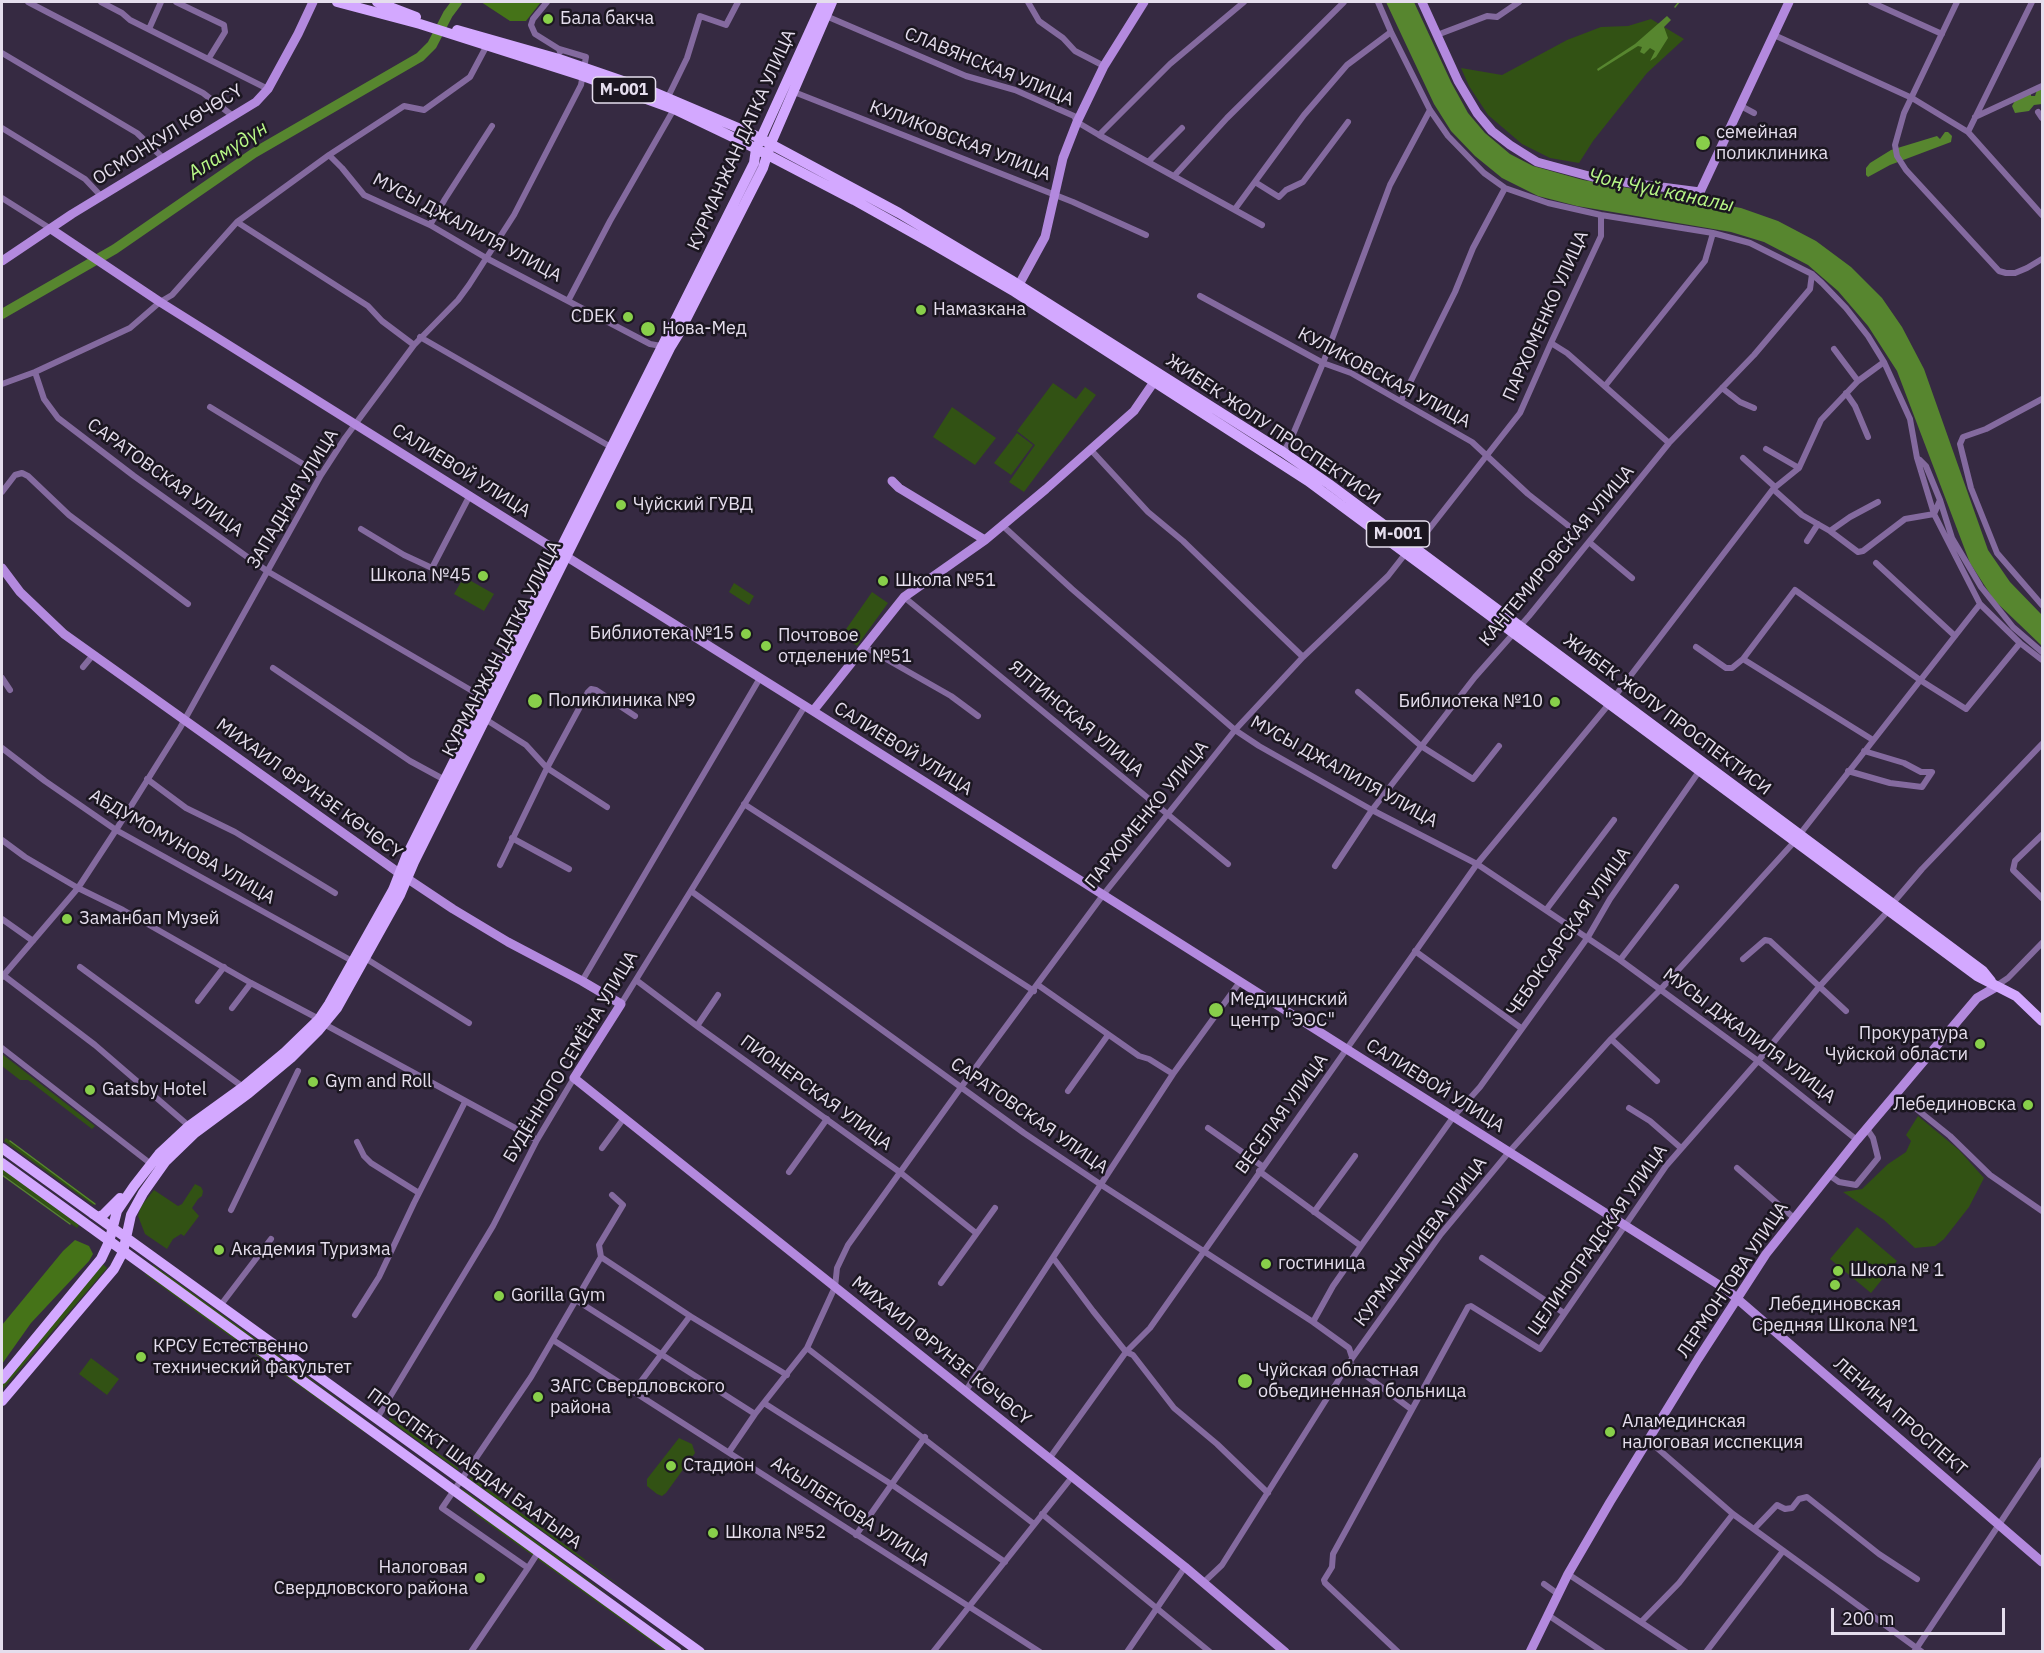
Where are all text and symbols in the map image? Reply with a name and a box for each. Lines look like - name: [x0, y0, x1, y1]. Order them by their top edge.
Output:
- place label: Бала бакча: [560, 8, 654, 30]
- marker: Бала бакча: [541, 12, 555, 26]
- street label: СЛАВЯНСКАЯ УЛИЦА: [901, 23, 1077, 111]
- street label: КУРМАНЖАН ДАТКА УЛИЦА: [683, 26, 801, 254]
- road number: М-001: [592, 77, 656, 103]
- street label: ОСМОНКУЛ КӨЧӨСҮ: [89, 80, 247, 190]
- street label: КУЛИКОВСКАЯ УЛИЦА: [866, 96, 1054, 186]
- water label: Аламүдүн: [184, 116, 272, 186]
- place label: семейная поликлиника: [1716, 122, 1828, 164]
- marker: семейная поликлиника: [1694, 134, 1712, 152]
- water label: Чоң Чүй каналы: [1586, 164, 1736, 218]
- street label: МУСЫ ДЖАЛИЛЯ УЛИЦА: [369, 169, 565, 287]
- street label: ПАРХОМЕНКО УЛИЦА: [1499, 228, 1593, 404]
- place label: Намазкана: [933, 299, 1026, 321]
- marker: Намазкана: [914, 303, 928, 317]
- place label: CDEK: [571, 306, 616, 328]
- marker: CDEK: [621, 310, 635, 324]
- place label: Нова-Мед: [662, 318, 747, 340]
- marker: Нова-Мед: [639, 320, 657, 338]
- street label: КУЛИКОВСКАЯ УЛИЦА: [1294, 323, 1474, 433]
- street label: ЖИБЕК ЖОЛУ ПРОСПЕКТИСИ: [1162, 350, 1384, 510]
- street label: САРАТОВСКАЯ УЛИЦА: [83, 414, 247, 542]
- street label: САЛИЕВОЙ УЛИЦА: [388, 420, 534, 522]
- street label: ЗАПАДНАЯ УЛИЦА: [243, 425, 343, 573]
- street label: КАНТЕМИРОВСКАЯ УЛИЦА: [1475, 461, 1639, 651]
- place label: Чуйский ГУВД: [633, 494, 753, 516]
- marker: Чуйский ГУВД: [614, 498, 628, 512]
- road number: М-001: [1366, 521, 1430, 547]
- street label: КУРМАНЖАН ДАТКА УЛИЦА: [438, 537, 566, 761]
- place label: Школа №45: [370, 565, 471, 587]
- marker: Школа №45: [476, 569, 490, 583]
- place label: Школа №51: [895, 570, 996, 592]
- marker: Школа №51: [876, 574, 890, 588]
- place label: Библиотека №15: [589, 623, 734, 645]
- place label: Почтовое отделение №51: [778, 625, 912, 668]
- marker: Библиотека №15: [739, 627, 753, 641]
- street label: ЖИБЕК ЖОЛУ ПРОСПЕКТИСИ: [1559, 630, 1775, 800]
- marker: Почтовое отделение №51: [759, 639, 773, 653]
- street label: ЯЛТИНСКАЯ УЛИЦА: [1004, 656, 1148, 782]
- place label: Поликлиника №9: [548, 690, 696, 712]
- place label: Библиотека №10: [1398, 691, 1543, 713]
- marker: Поликлиника №9: [526, 692, 544, 710]
- marker: Библиотека №10: [1548, 695, 1562, 709]
- street label: САЛИЕВОЙ УЛИЦА: [830, 698, 976, 800]
- street label: МУСЫ ДЖАЛИЛЯ УЛИЦА: [1247, 711, 1441, 833]
- street label: МИХАИЛ ФРУНЗЕ КӨЧӨСҮ: [212, 714, 406, 864]
- street label: ПАРХОМЕНКО УЛИЦА: [1081, 737, 1213, 893]
- street label: АБДУМОМУНОВА УЛИЦА: [85, 785, 279, 909]
- street label: ЧЕБОКСАРСКАЯ УЛИЦА: [1502, 843, 1636, 1021]
- place label: Заманбап Музей: [79, 908, 219, 930]
- marker: Заманбап Музей: [60, 912, 74, 926]
- street label: БУДЁННОГО СЕМЁНА УЛИЦА: [499, 947, 643, 1167]
- street label: МУСЫ ДЖАЛИЛЯ УЛИЦА: [1658, 964, 1840, 1108]
- place label: Медицинский центр "ЭОС": [1230, 989, 1348, 1032]
- marker: Медицинский центр "ЭОС": [1207, 1001, 1225, 1019]
- place label: Прокуратура Чуйской области: [1825, 1023, 1968, 1066]
- street label: ПИОНЕРСКАЯ УЛИЦА: [736, 1031, 896, 1155]
- street label: САЛИЕВОЙ УЛИЦА: [1362, 1035, 1508, 1137]
- marker: Прокуратура Чуйской области: [1973, 1037, 1987, 1051]
- street label: ВЕСЕЛАЯ УЛИЦА: [1231, 1050, 1333, 1178]
- street label: САРАТОВСКАЯ УЛИЦА: [946, 1053, 1112, 1179]
- place label: Gym and Roll: [325, 1071, 432, 1093]
- marker: Gym and Roll: [306, 1075, 320, 1089]
- place label: Gatsby Hotel: [102, 1079, 207, 1101]
- marker: Gatsby Hotel: [83, 1083, 97, 1097]
- place label: Лебединовска: [1893, 1094, 2016, 1116]
- marker: Лебединовска: [2021, 1098, 2035, 1112]
- street label: ЦЕЛИНОГРАДСКАЯ УЛИЦА: [1524, 1141, 1672, 1339]
- street label: КУРМАНАЛИЕВА УЛИЦА: [1350, 1153, 1492, 1331]
- street label: ЛЕРМОНТОВА УЛИЦА: [1673, 1198, 1793, 1362]
- place label: Академия Туризма: [231, 1239, 391, 1261]
- marker: Академия Туризма: [212, 1243, 226, 1257]
- place label: гостиница: [1278, 1253, 1365, 1275]
- marker: гостиница: [1259, 1257, 1273, 1271]
- place label: Школа № 1: [1850, 1260, 1944, 1282]
- marker: Школа № 1: [1831, 1264, 1845, 1278]
- street label: МИХАИЛ ФРУНЗЕ КӨЧӨСҮ: [847, 1272, 1035, 1430]
- marker: Лебединовская Средняя Школа №1: [1828, 1278, 1842, 1292]
- place label: Gorilla Gym: [511, 1285, 605, 1307]
- marker: Gorilla Gym: [492, 1289, 506, 1303]
- place label: Лебединовская Средняя Школа №1: [1752, 1294, 1918, 1336]
- place label: КРСУ Естественно технический факультет: [153, 1336, 352, 1378]
- marker: КРСУ Естественно технический факультет: [134, 1350, 148, 1364]
- street label: ЛЕНИНА ПРОСПЕКТ: [1829, 1353, 1971, 1481]
- place label: Чуйская областная объединенная больница: [1258, 1360, 1466, 1402]
- marker: Чуйская областная объединенная больница: [1236, 1372, 1254, 1390]
- place label: ЗАГС Свердловского района: [550, 1376, 725, 1418]
- street label: ПРОСПЕКТ ШАБДАН БААТЫРА: [363, 1384, 585, 1554]
- marker: ЗАГС Свердловского района: [531, 1390, 545, 1404]
- place label: Аламединская налоговая исспекция: [1622, 1411, 1803, 1454]
- marker: Аламединская налоговая исспекция: [1603, 1425, 1617, 1439]
- street label: АКЫЛБЕКОВА УЛИЦА: [767, 1453, 933, 1571]
- place label: Стадион: [683, 1455, 754, 1477]
- marker: Стадион: [664, 1459, 678, 1473]
- place label: Школа №52: [725, 1522, 826, 1544]
- marker: Школа №52: [706, 1526, 720, 1540]
- place label: Налоговая Свердловского района: [274, 1557, 468, 1600]
- marker: Налоговая Свердловского района: [473, 1571, 487, 1585]
- scale bar: [1834, 1596, 2008, 1634]
- text: 200 m: [1842, 1607, 1894, 1630]

